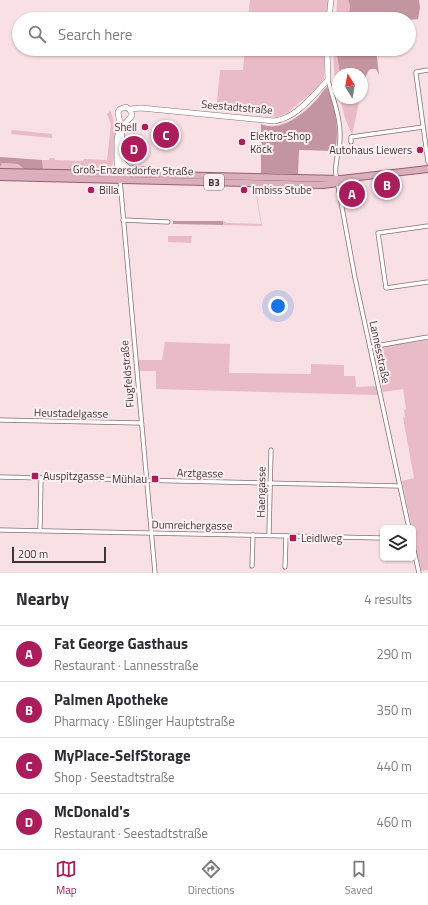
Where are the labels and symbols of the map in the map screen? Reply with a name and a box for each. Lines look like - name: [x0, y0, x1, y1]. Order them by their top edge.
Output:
- north arrow: [332, 68, 368, 104]
- street label: Seestadtstraße: [201, 96, 274, 118]
- place label: Shell: [114, 119, 137, 135]
- pin: C: [153, 120, 179, 150]
- marker: Shell: [140, 122, 150, 132]
- place label: Elektro-Shop Köck: [250, 128, 311, 157]
- pin: D: [121, 134, 147, 164]
- marker: Elektro-Shop Köck: [237, 137, 247, 147]
- place label: Autohaus Liewers: [329, 142, 412, 158]
- marker: Autohaus Liewers: [415, 145, 425, 155]
- street label: Groß-Enzersdorfer Straße: [73, 161, 194, 179]
- pin: B: [374, 170, 400, 200]
- road number: B3: [204, 174, 224, 190]
- pin: A: [339, 179, 365, 209]
- place label: Billa: [99, 182, 119, 198]
- place label: Imbiss Stube: [252, 182, 312, 198]
- marker: Billa: [86, 185, 96, 195]
- marker: Imbiss Stube: [239, 185, 249, 195]
- your location: [268, 296, 288, 316]
- street label: Lannesstraße: [366, 319, 395, 385]
- street label: Flugfeldstraße: [116, 339, 138, 408]
- street label: Heustadelgasse: [34, 404, 109, 422]
- street label: Arztgasse: [177, 465, 224, 481]
- street label: Haengasse: [253, 466, 269, 518]
- place label: Auspitzgasse: [43, 468, 105, 484]
- marker: Auspitzgasse: [30, 471, 40, 481]
- place label: Mühlau: [112, 471, 147, 487]
- marker: Mühlau: [150, 474, 160, 484]
- street label: Dumreichergasse: [151, 516, 233, 534]
- place label: Leidlweg: [301, 530, 342, 546]
- marker: Leidlweg: [288, 533, 298, 543]
- scale bar: [12, 545, 106, 564]

